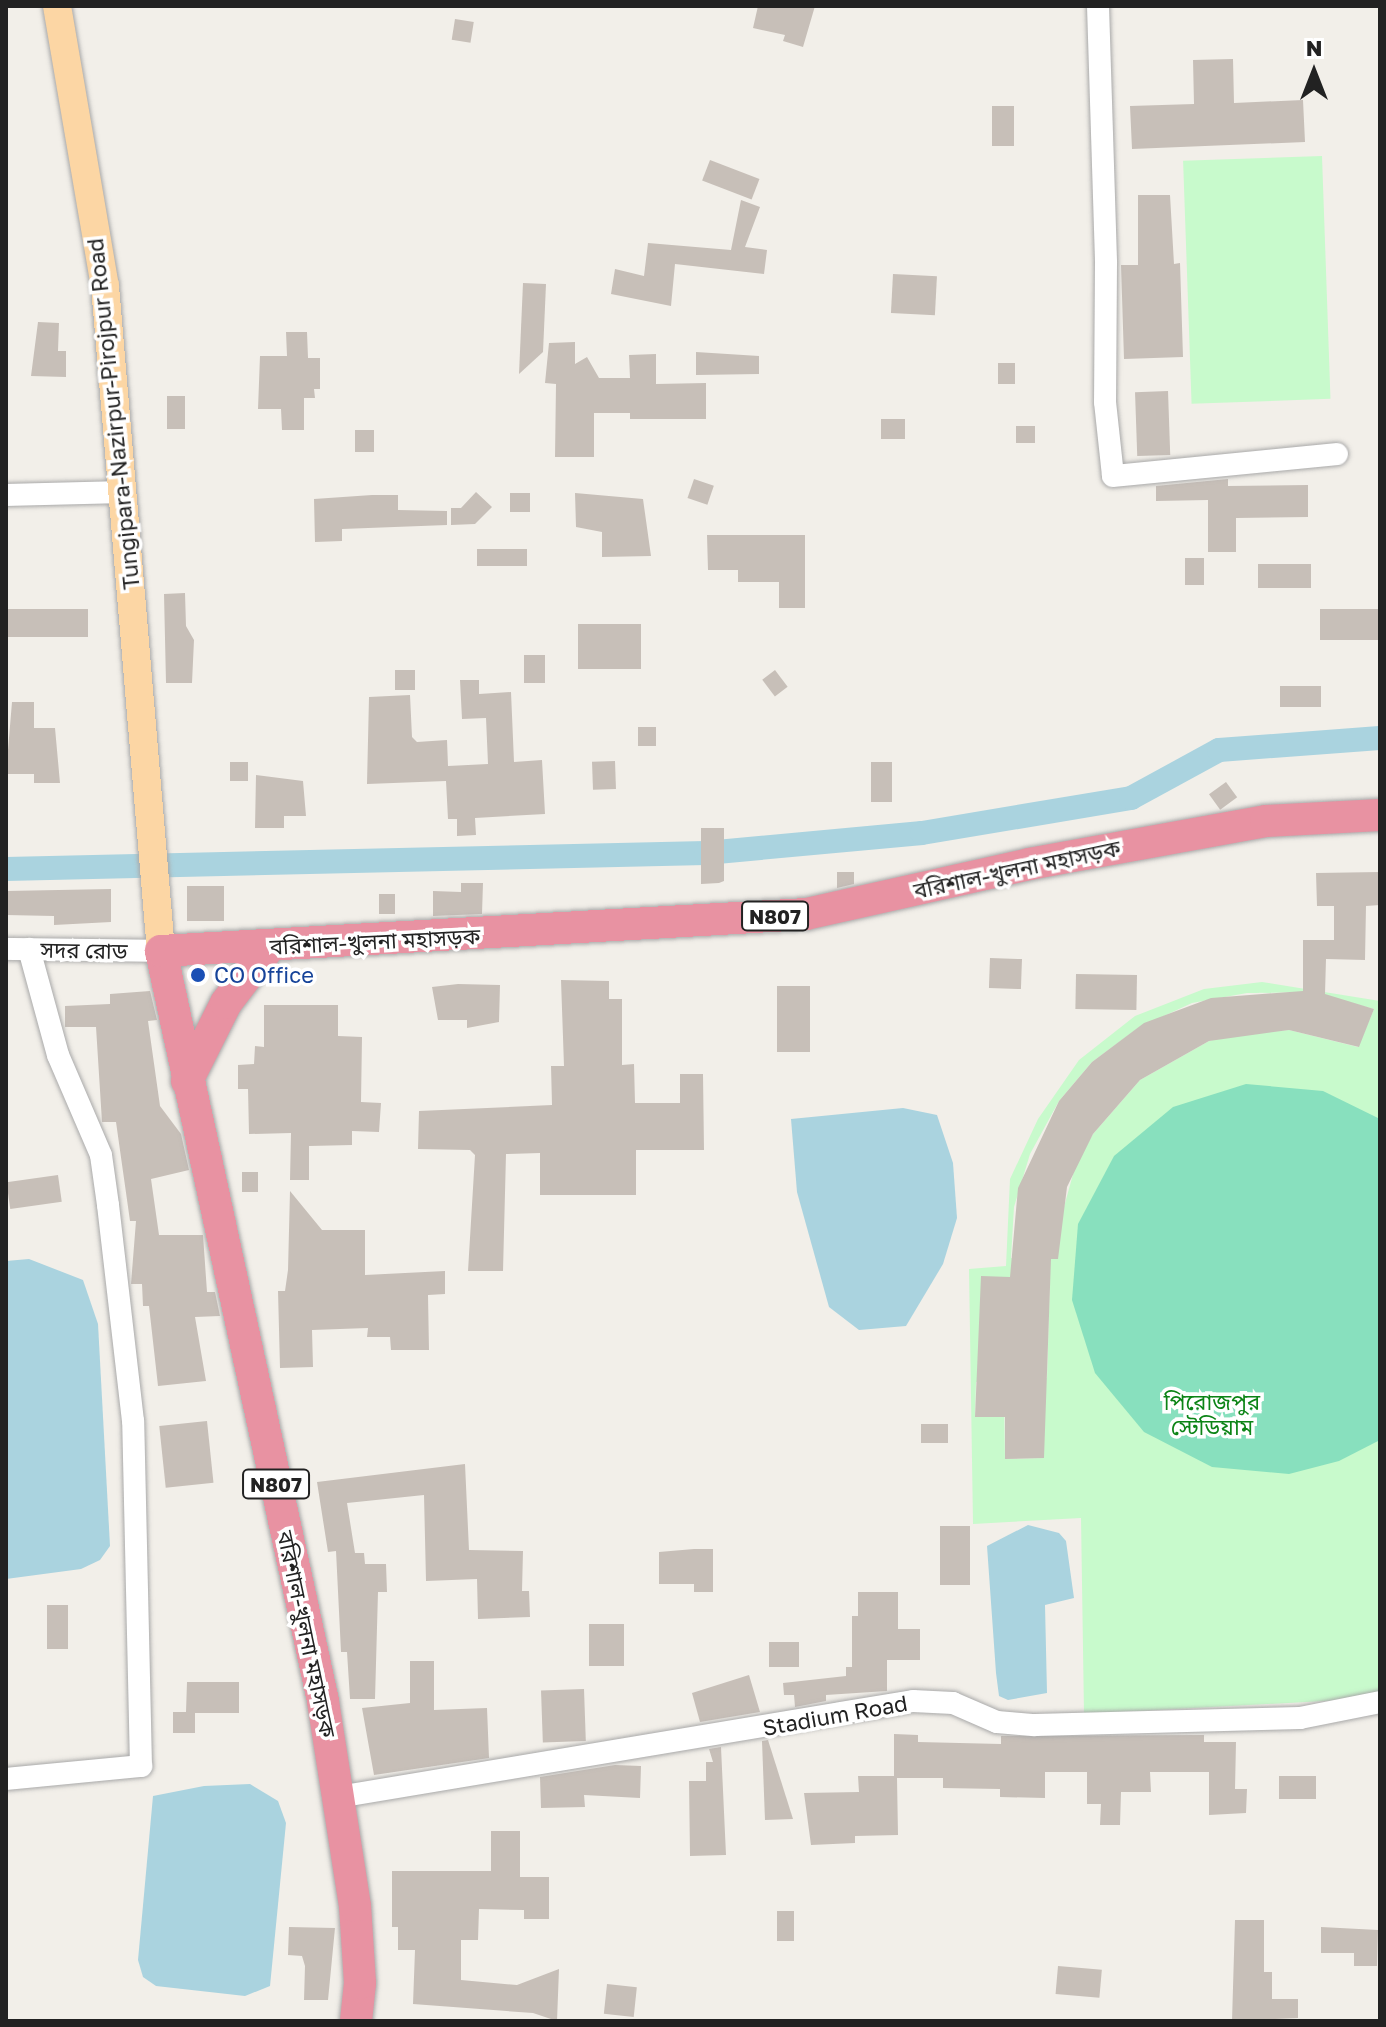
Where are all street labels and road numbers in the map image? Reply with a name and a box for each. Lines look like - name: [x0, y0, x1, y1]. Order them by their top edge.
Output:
- street label: Tungipara-Nazirpur-Pirojpur Road: [81, 237, 145, 591]
- street label: বরিশাল-খুলনা মহাসড়ক: [911, 834, 1123, 904]
- road number: N807: [741, 900, 809, 932]
- street label: বরিশাল-খুলনা মহাসড়ক: [269, 922, 481, 960]
- street label: সদর রোড: [40, 936, 128, 964]
- road number: N807: [242, 1468, 310, 1500]
- street label: বরিশাল-খুলনা মহাসড়ক: [272, 1528, 342, 1740]
- street label: Stadium Road: [761, 1689, 909, 1741]

